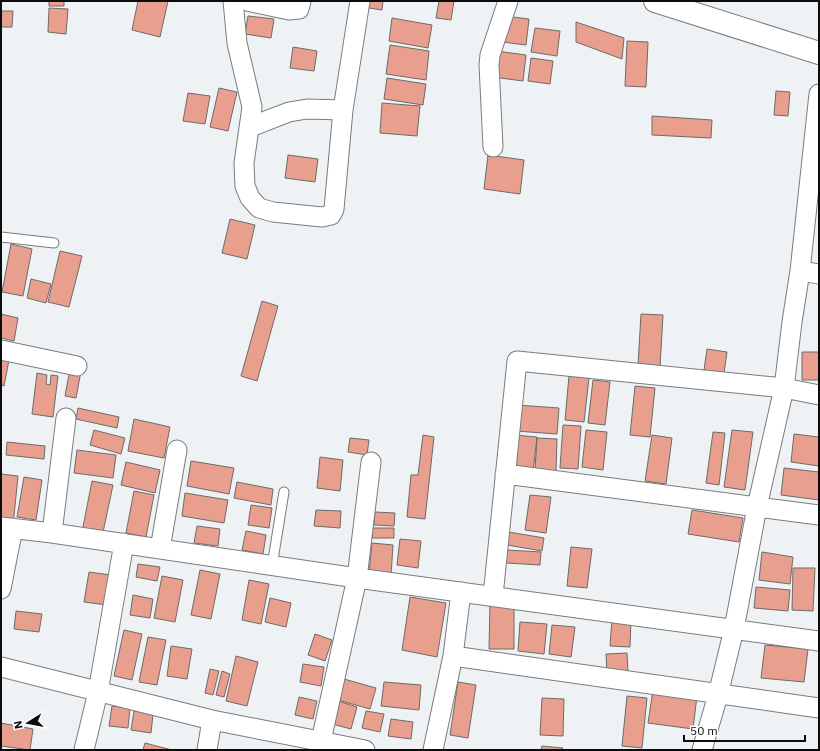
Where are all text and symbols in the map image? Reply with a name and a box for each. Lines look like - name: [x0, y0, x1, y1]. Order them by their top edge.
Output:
- north arrow: [8, 703, 48, 743]
- scale bar: [684, 717, 805, 743]
- text: N: [11, 720, 26, 730]
- text: 50 m: [690, 723, 718, 738]

